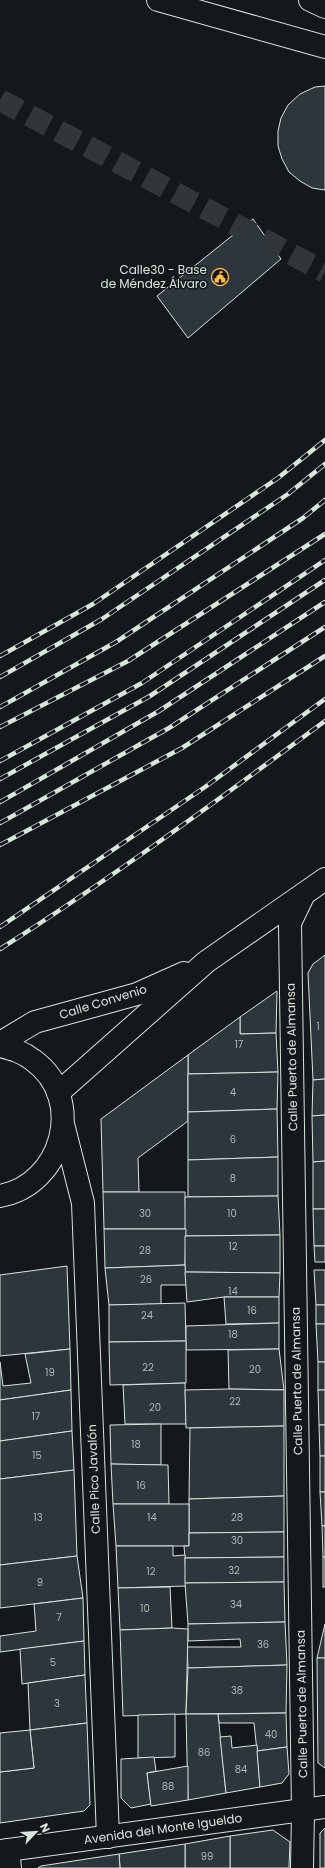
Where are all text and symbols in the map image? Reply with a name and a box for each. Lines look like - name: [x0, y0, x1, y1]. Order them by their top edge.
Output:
- place label: Calle30 - Base de Méndez Álvaro: [101, 261, 207, 292]
- public building icon: Calle30 - Base de Méndez Álvaro: [210, 267, 230, 287]
- street label: Calle Convenio: [57, 980, 149, 1023]
- street label: Calle Puerto de Almansa: [282, 983, 301, 1131]
- house number: 1: [316, 1019, 320, 1034]
- house number: 17: [235, 1037, 244, 1052]
- house number: 4: [230, 1085, 236, 1100]
- house number: 6: [230, 1132, 236, 1147]
- house number: 8: [230, 1171, 236, 1186]
- house number: 30: [139, 1206, 151, 1221]
- house number: 10: [227, 1206, 237, 1221]
- house number: 12: [229, 1239, 238, 1254]
- house number: 28: [139, 1243, 151, 1258]
- house number: 26: [140, 1272, 152, 1287]
- house number: 14: [228, 1284, 238, 1299]
- house number: 16: [247, 1303, 257, 1318]
- street label: Calle Puerto de Almansa: [287, 1307, 306, 1455]
- house number: 24: [141, 1308, 153, 1323]
- house number: 18: [228, 1327, 238, 1342]
- house number: 22: [142, 1360, 154, 1375]
- house number: 20: [249, 1362, 261, 1377]
- house number: 19: [45, 1365, 55, 1380]
- house number: 22: [229, 1394, 241, 1409]
- house number: 20: [149, 1400, 161, 1415]
- house number: 17: [32, 1409, 41, 1424]
- street label: Calle Pico Javalón: [83, 1424, 104, 1534]
- house number: 18: [131, 1437, 141, 1452]
- house number: 15: [32, 1448, 42, 1463]
- house number: 16: [136, 1478, 146, 1493]
- house number: 13: [33, 1510, 43, 1525]
- house number: 14: [147, 1510, 157, 1525]
- house number: 28: [231, 1510, 243, 1525]
- house number: 30: [231, 1533, 243, 1548]
- house number: 32: [228, 1563, 240, 1578]
- house number: 12: [147, 1564, 156, 1579]
- house number: 9: [37, 1575, 43, 1590]
- house number: 34: [230, 1597, 242, 1612]
- house number: 10: [140, 1601, 150, 1616]
- house number: 7: [56, 1610, 62, 1625]
- street label: Calle Puerto de Almansa: [292, 1630, 311, 1778]
- house number: 36: [257, 1637, 269, 1652]
- house number: 5: [50, 1655, 56, 1670]
- house number: 38: [231, 1683, 243, 1698]
- house number: 3: [54, 1696, 60, 1711]
- house number: 40: [265, 1727, 277, 1742]
- house number: 86: [198, 1745, 210, 1760]
- house number: 84: [235, 1762, 247, 1777]
- house number: 88: [162, 1779, 174, 1794]
- street label: Avenida del Monte Igueldo: [83, 1809, 243, 1848]
- north arrow: [16, 1812, 56, 1852]
- text: N: [36, 1821, 54, 1835]
- house number: 99: [201, 1849, 213, 1864]

